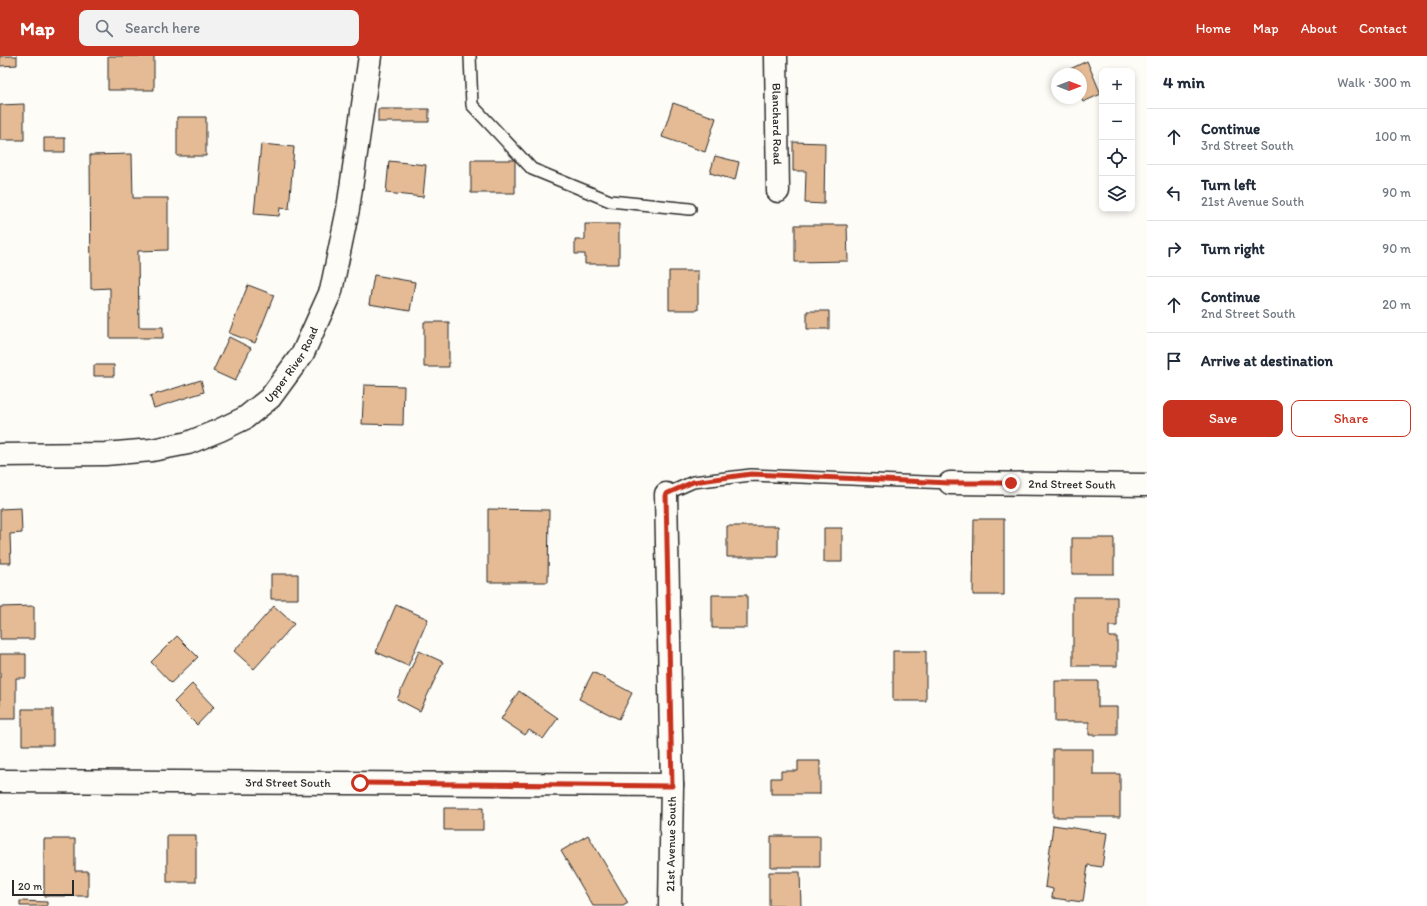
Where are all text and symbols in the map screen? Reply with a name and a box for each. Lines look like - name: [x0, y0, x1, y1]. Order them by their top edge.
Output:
- search box: [79, 10, 359, 46]
- text: Map: [20, 17, 55, 40]
- icon: search: [93, 17, 115, 39]
- text: Search here: [125, 19, 200, 37]
- text: Home: [1196, 20, 1231, 37]
- text: Map: [1253, 20, 1279, 37]
- text: About: [1301, 20, 1337, 37]
- text: Contact: [1359, 20, 1407, 37]
- north arrow: [1051, 68, 1087, 104]
- map controls: [1099, 68, 1135, 212]
- button: +: [1099, 68, 1135, 104]
- text: 4 min: [1163, 72, 1205, 92]
- text: Walk · 300 m: [1337, 75, 1411, 90]
- street label: Blanchard Road: [769, 83, 785, 165]
- button: −: [1099, 104, 1135, 140]
- text: Continue: [1201, 120, 1260, 138]
- icon: ahead: [1163, 126, 1185, 148]
- text: 100 m: [1375, 129, 1411, 144]
- text: 3rd Street South: [1201, 138, 1294, 153]
- button: locate: [1099, 140, 1135, 176]
- button: layers: [1099, 176, 1135, 212]
- text: Turn left: [1201, 176, 1256, 194]
- icon: left: [1163, 182, 1185, 204]
- text: 90 m: [1382, 185, 1411, 200]
- text: 21st Avenue South: [1201, 194, 1304, 209]
- icon: right: [1163, 238, 1185, 260]
- text: Turn right: [1201, 240, 1265, 258]
- text: 90 m: [1382, 241, 1411, 256]
- text: Continue: [1201, 288, 1260, 306]
- icon: ahead: [1163, 294, 1185, 316]
- text: 20 m: [1382, 297, 1411, 312]
- text: 2nd Street South: [1201, 306, 1296, 321]
- street label: Upper River Road: [262, 324, 321, 406]
- icon: arrive: [1163, 350, 1185, 372]
- text: Arrive at destination: [1201, 352, 1333, 370]
- button: Save: [1163, 400, 1283, 437]
- button: Share: [1291, 400, 1411, 437]
- route end: [1002, 474, 1020, 492]
- street label: 2nd Street South: [1028, 477, 1116, 492]
- route start: [351, 774, 369, 792]
- street label: 3rd Street South: [245, 775, 331, 790]
- street label: 21st Avenue South: [663, 796, 679, 892]
- scale bar: [12, 878, 74, 897]
- text: 20 m: [18, 880, 42, 893]

